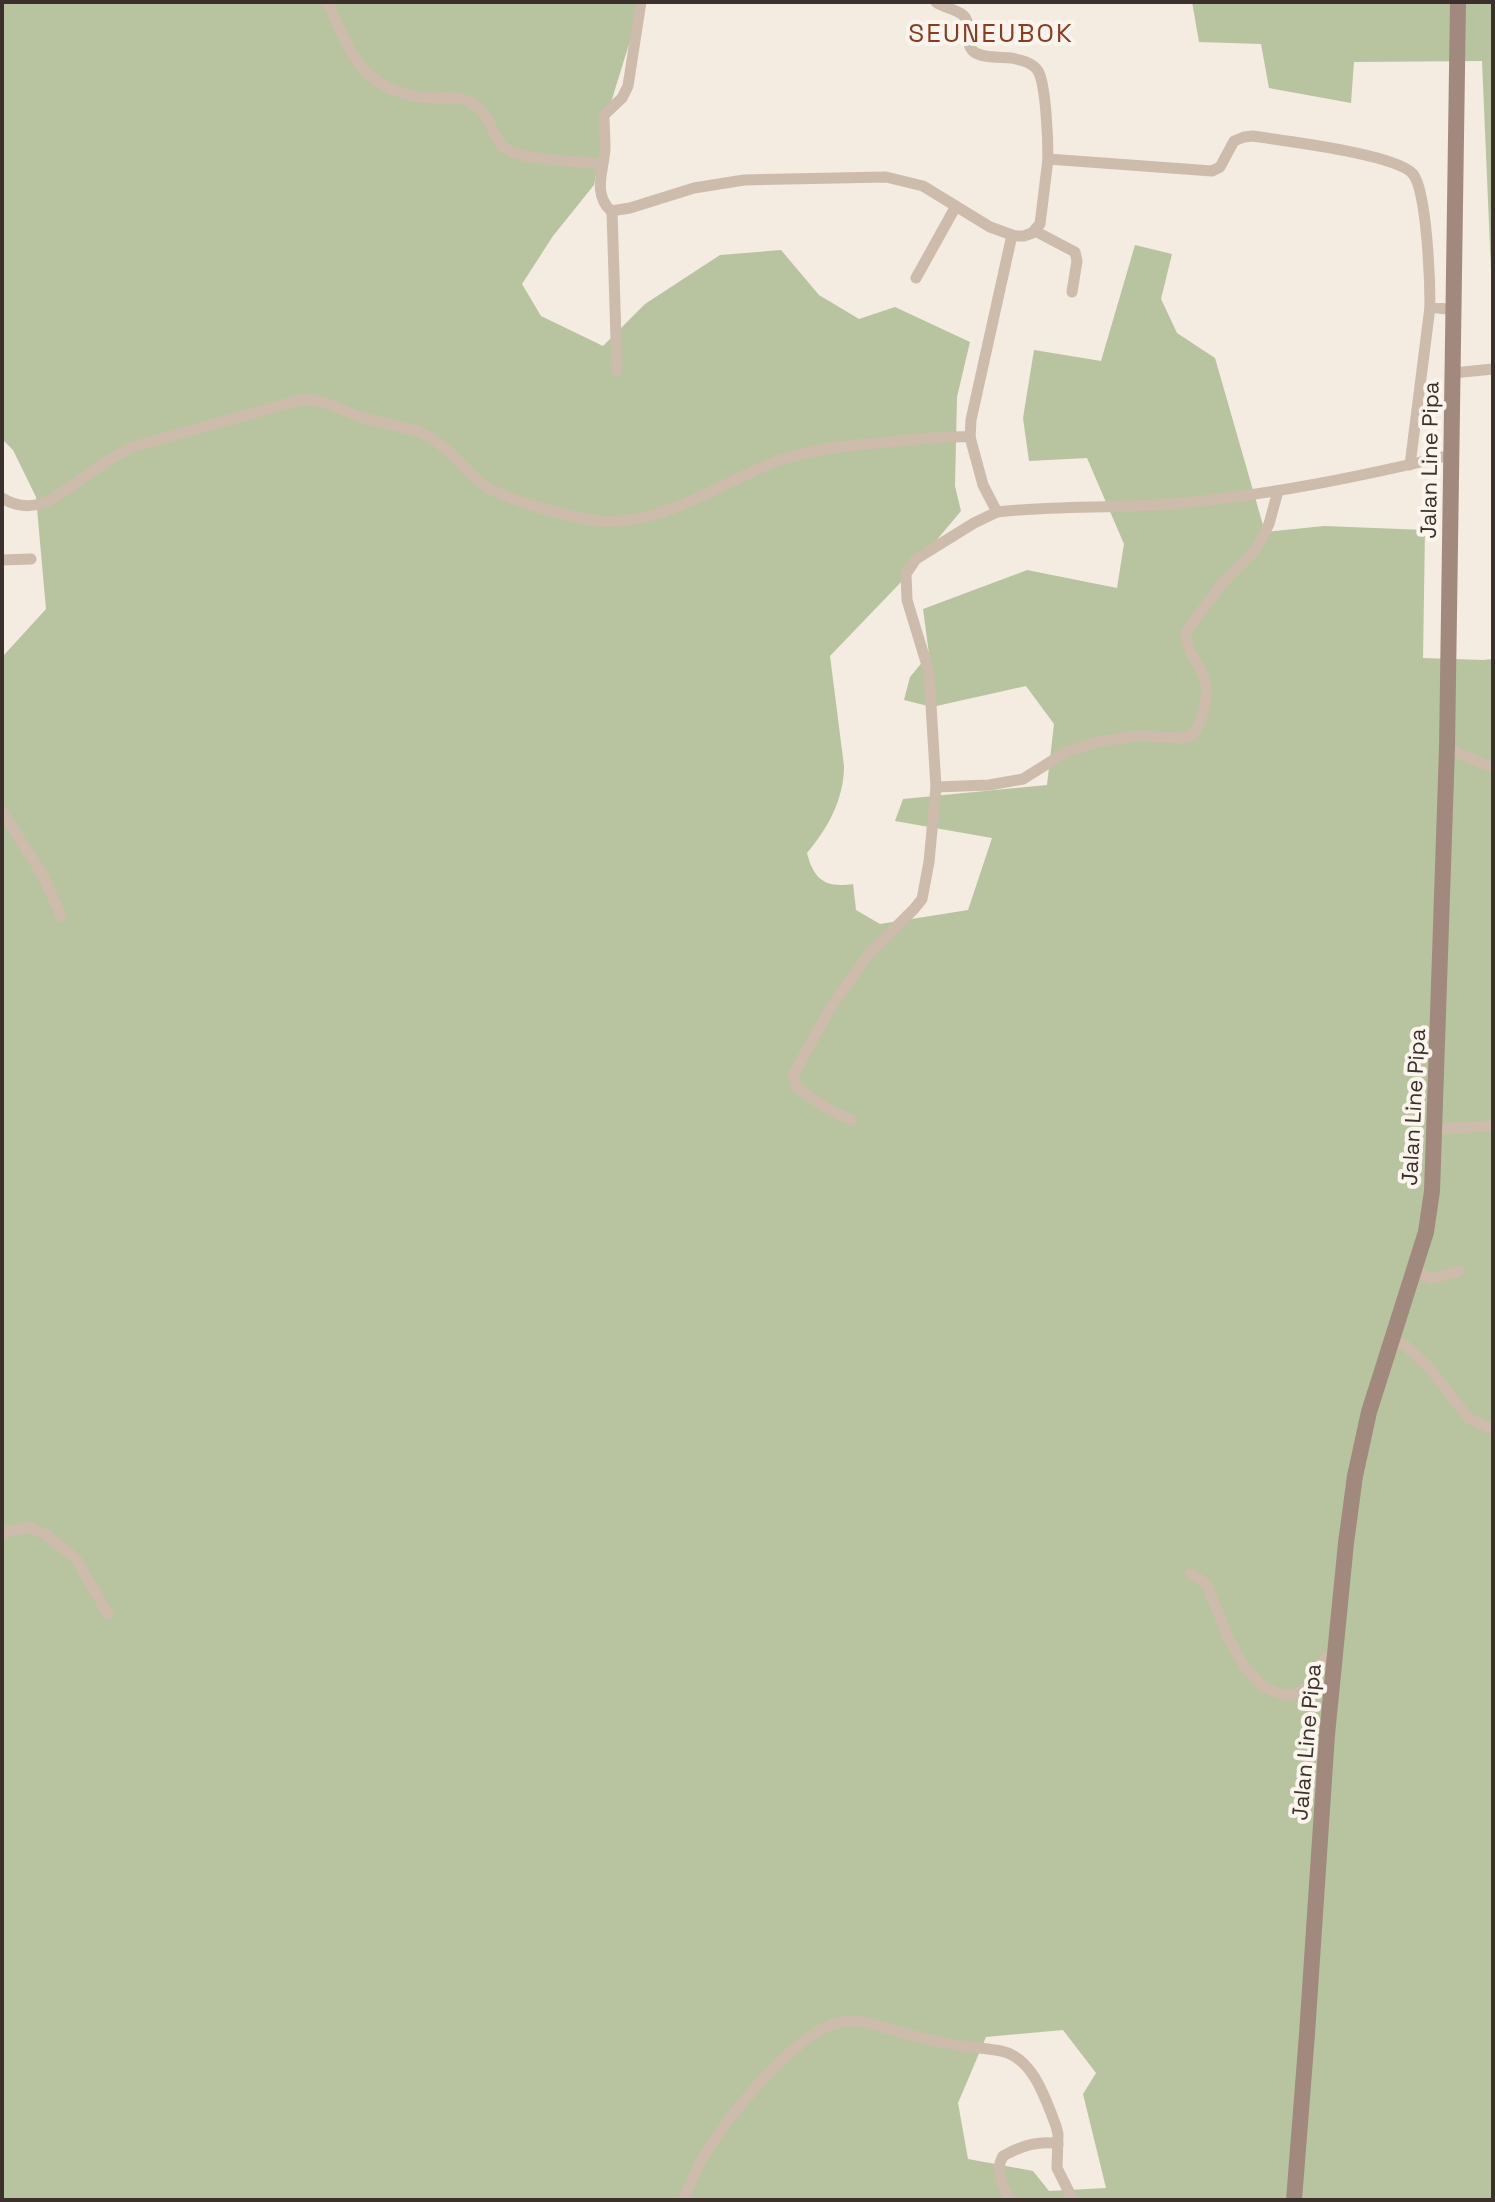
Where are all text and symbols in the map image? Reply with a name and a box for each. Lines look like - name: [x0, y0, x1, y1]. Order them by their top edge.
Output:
- district label: SEUNEUBOK: [908, 16, 1074, 50]
- street label: Jalan Line Pipa: [1414, 381, 1444, 539]
- street label: Jalan Line Pipa: [1395, 1027, 1431, 1186]
- street label: Jalan Line Pipa: [1285, 1662, 1327, 1822]

